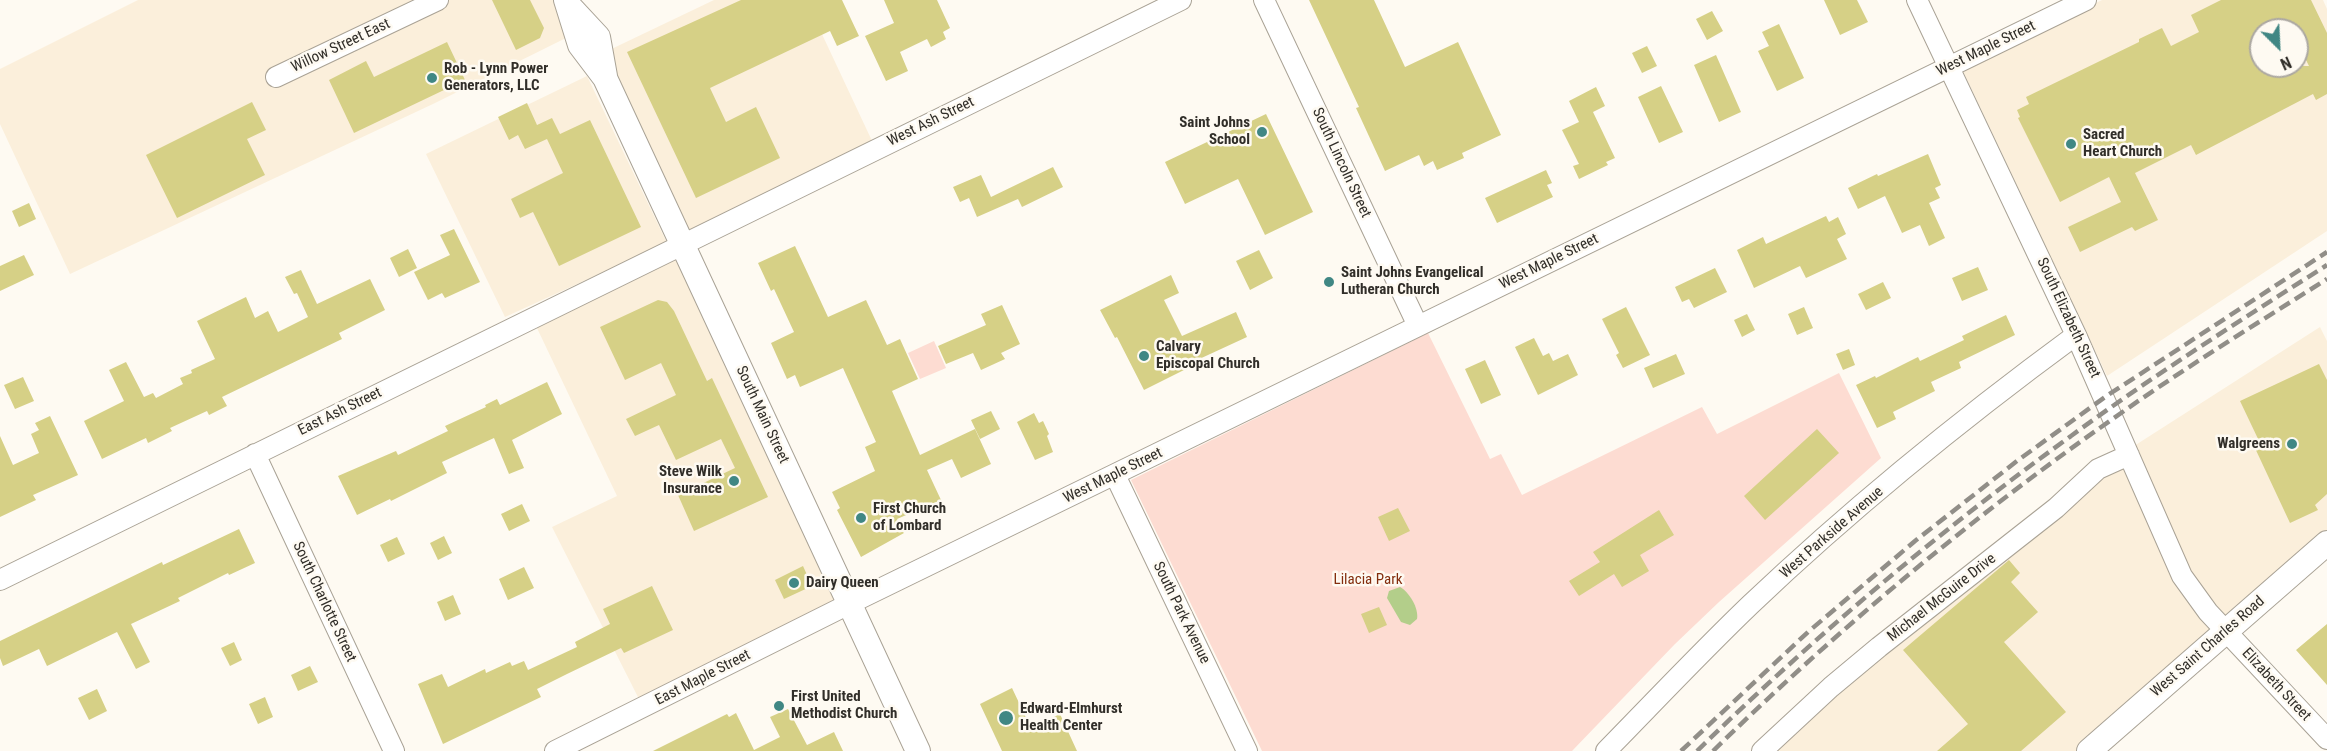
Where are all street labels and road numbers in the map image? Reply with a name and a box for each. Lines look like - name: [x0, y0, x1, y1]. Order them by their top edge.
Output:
- street label: Willow Street East: [289, 15, 393, 77]
- street label: West Maple Street: [1934, 17, 2038, 81]
- street label: West Ash Street: [885, 93, 977, 151]
- street label: South Lincoln Street: [1308, 105, 1374, 221]
- street label: West Maple Street: [1497, 230, 1601, 294]
- street label: South Elizabeth Street: [2032, 255, 2104, 381]
- street label: South Main Street: [732, 363, 792, 467]
- street label: East Ash Street: [295, 384, 385, 440]
- street label: West Maple Street: [1061, 444, 1165, 508]
- street label: West Parkside Avenue: [1777, 483, 1887, 583]
- street label: South Charlotte Street: [288, 539, 360, 665]
- street label: Michael McGuire Drive: [1884, 550, 2000, 646]
- street label: South Park Avenue: [1149, 559, 1213, 667]
- street label: West Saint Charles Road: [2147, 593, 2269, 701]
- street label: Elizabeth Street: [2238, 645, 2314, 725]
- street label: East Maple Street: [652, 646, 754, 710]

